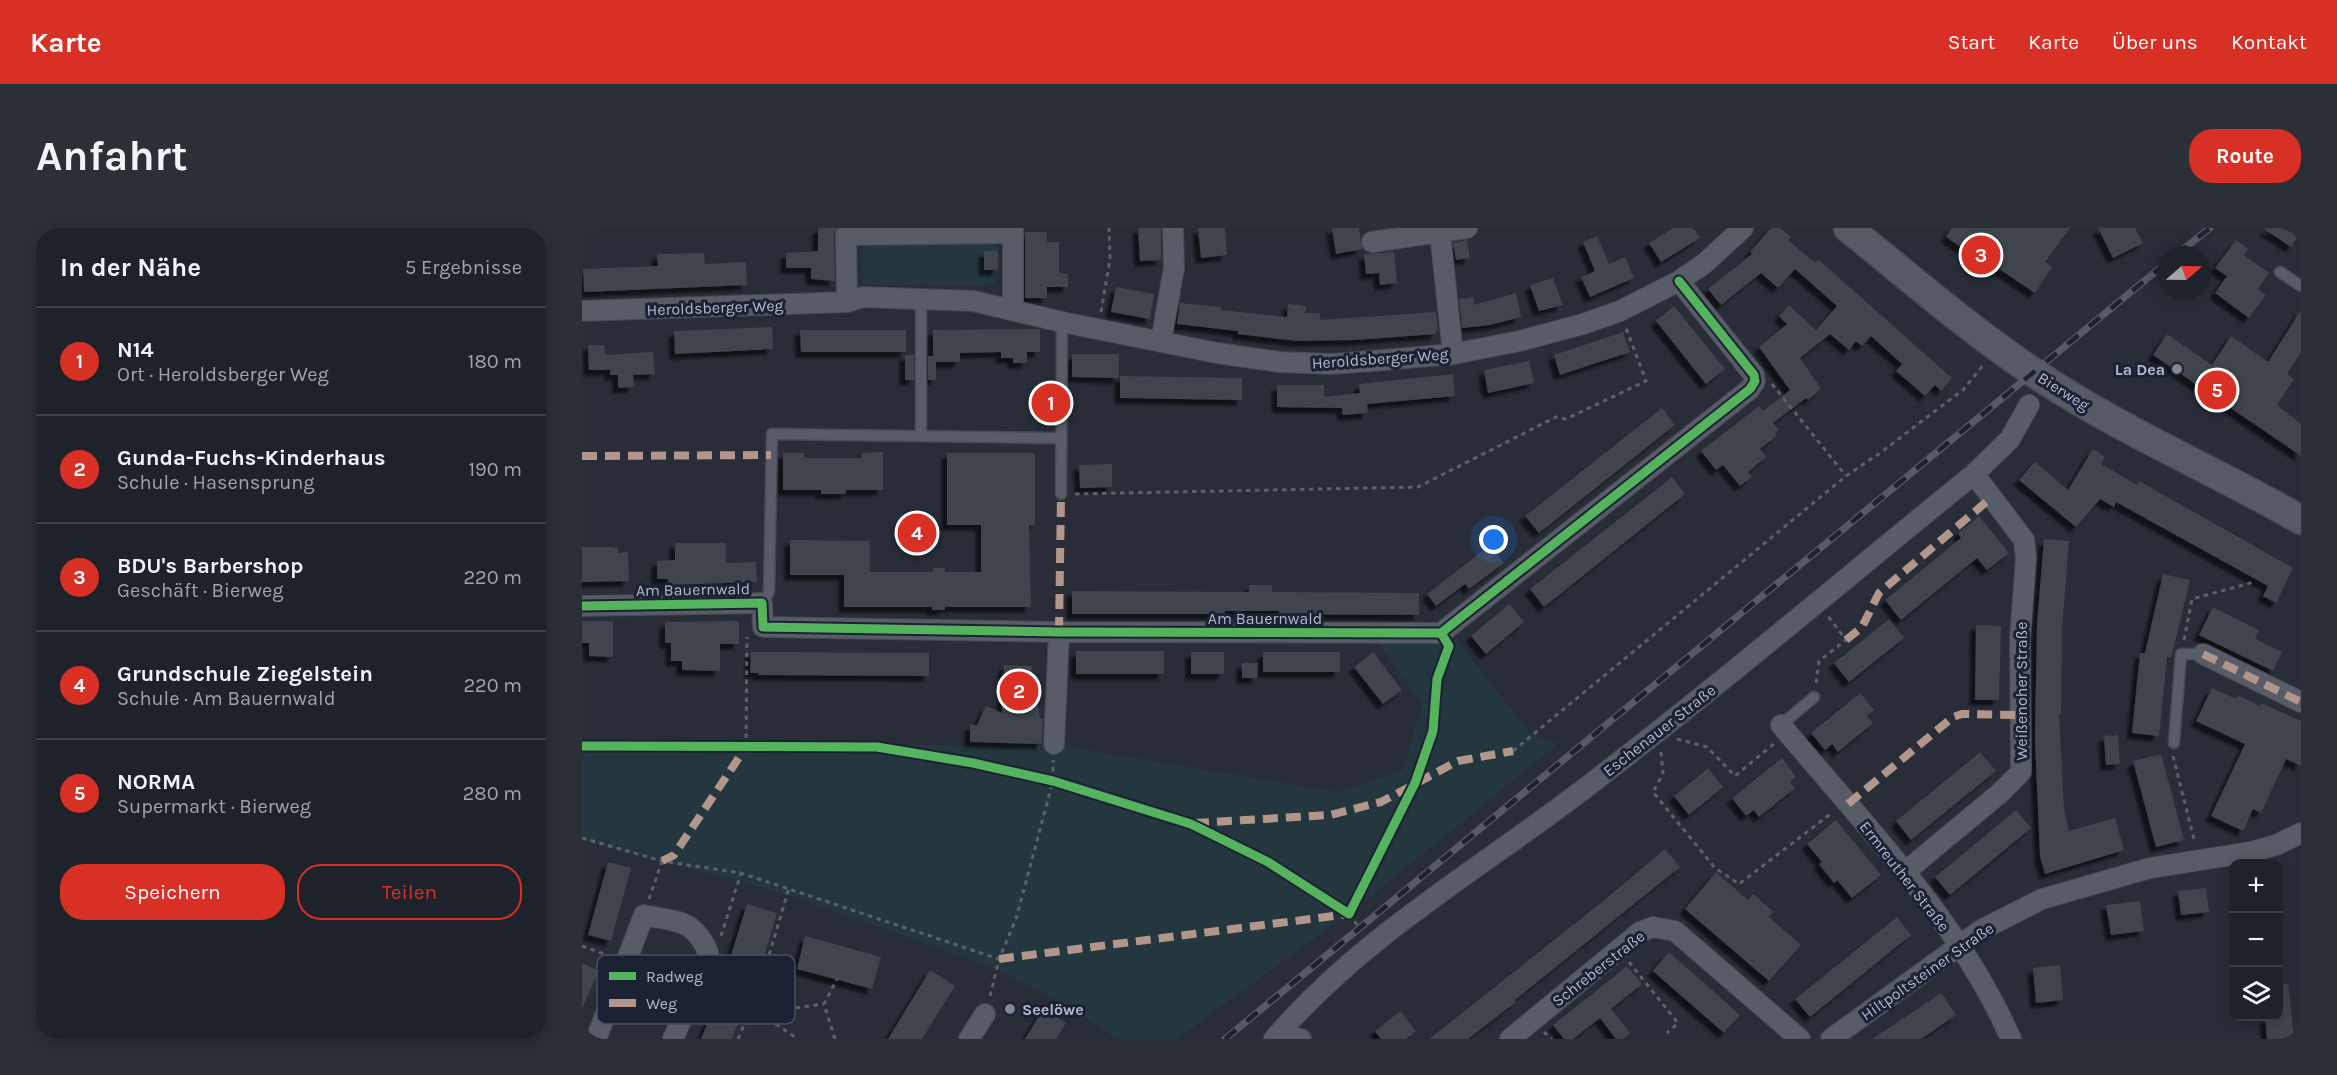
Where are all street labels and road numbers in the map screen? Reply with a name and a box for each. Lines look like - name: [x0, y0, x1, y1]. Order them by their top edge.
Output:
- street label: Heroldsberger Weg: [646, 296, 784, 319]
- street label: Heroldsberger Weg: [1311, 344, 1449, 373]
- street label: Bierweg: [2034, 368, 2093, 415]
- street label: Am Bauernwald: [636, 579, 750, 600]
- street label: Am Bauernwald: [1208, 609, 1322, 628]
- street label: Weißenoher Straße: [2012, 622, 2031, 760]
- street label: Eschenauer Straße: [1599, 680, 1719, 780]
- street label: Ermreuther Straße: [1855, 817, 1954, 935]
- street label: Hiltpoltsteiner Straße: [1857, 918, 1997, 1024]
- street label: Schreberstraße: [1548, 926, 1648, 1010]

